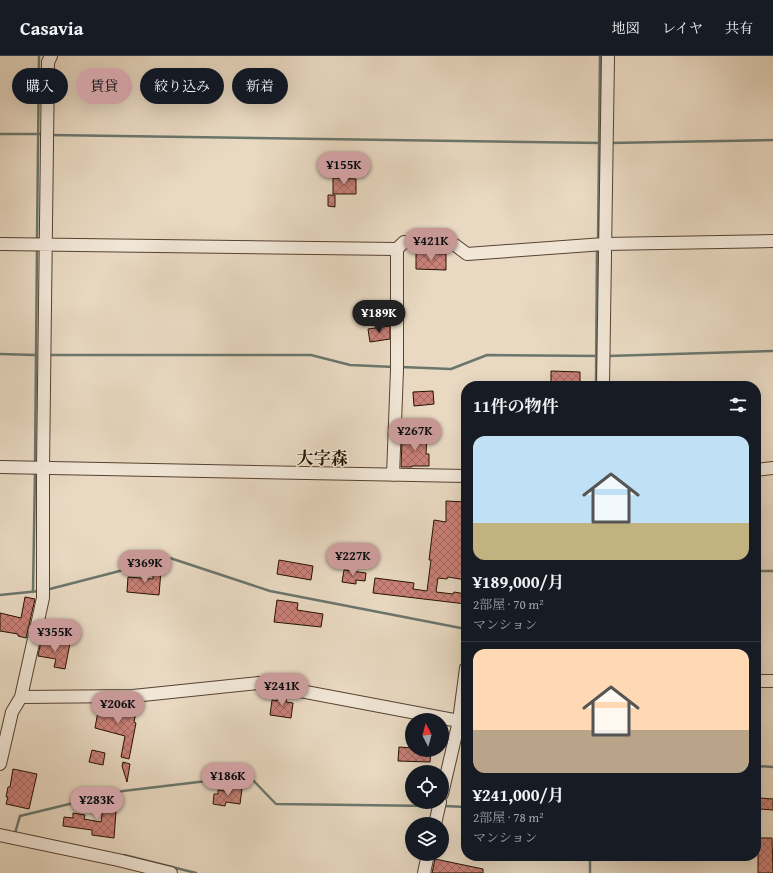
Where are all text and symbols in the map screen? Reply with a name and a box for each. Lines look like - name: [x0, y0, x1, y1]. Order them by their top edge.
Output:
- text: Casavia: [20, 14, 83, 42]
- text: 地図: [612, 18, 640, 38]
- text: レイヤ: [662, 18, 703, 38]
- text: 共有: [725, 18, 753, 38]
- chip: 購入: [12, 68, 68, 104]
- chip: 賃貸: [76, 68, 132, 104]
- chip: 絞り込み: [140, 68, 224, 104]
- chip: 新着: [232, 68, 288, 104]
- pin: ¥155K: [316, 152, 372, 186]
- text: ¥155K: [326, 155, 362, 174]
- pin: ¥421K: [403, 228, 459, 262]
- text: ¥421K: [413, 231, 449, 250]
- pin: ¥189K: [351, 300, 407, 334]
- text: ¥189K: [361, 303, 397, 322]
- text: 11件の物件: [473, 393, 559, 418]
- icon: filters: [727, 394, 749, 416]
- pin: ¥267K: [387, 418, 443, 452]
- text: ¥267K: [397, 421, 433, 440]
- district label: 大字森: [297, 445, 348, 470]
- icon: home: [575, 462, 647, 534]
- pin: ¥227K: [325, 543, 381, 577]
- text: ¥227K: [335, 546, 371, 565]
- pin: ¥369K: [117, 550, 173, 584]
- text: ¥369K: [127, 553, 163, 572]
- text: ¥189,000/月: [473, 569, 565, 594]
- text: 2部屋 · 70 m²: [473, 595, 544, 614]
- text: マンション: [473, 615, 537, 634]
- pin: ¥355K: [27, 619, 83, 653]
- text: ¥355K: [37, 622, 73, 641]
- pin: ¥241K: [254, 673, 310, 707]
- icon: home: [575, 675, 647, 747]
- text: ¥241K: [264, 676, 300, 695]
- pin: ¥206K: [90, 691, 146, 725]
- text: ¥206K: [100, 694, 136, 713]
- north arrow: [405, 713, 449, 757]
- map controls: [405, 713, 449, 861]
- pin: ¥186K: [200, 763, 256, 797]
- button: locate: [405, 765, 449, 809]
- text: ¥186K: [210, 766, 246, 785]
- text: ¥241,000/月: [473, 782, 565, 807]
- pin: ¥283K: [69, 787, 125, 821]
- text: ¥283K: [79, 790, 115, 809]
- text: 2部屋 · 78 m²: [473, 808, 544, 827]
- button: layers: [405, 817, 449, 861]
- text: マンション: [473, 828, 537, 847]

